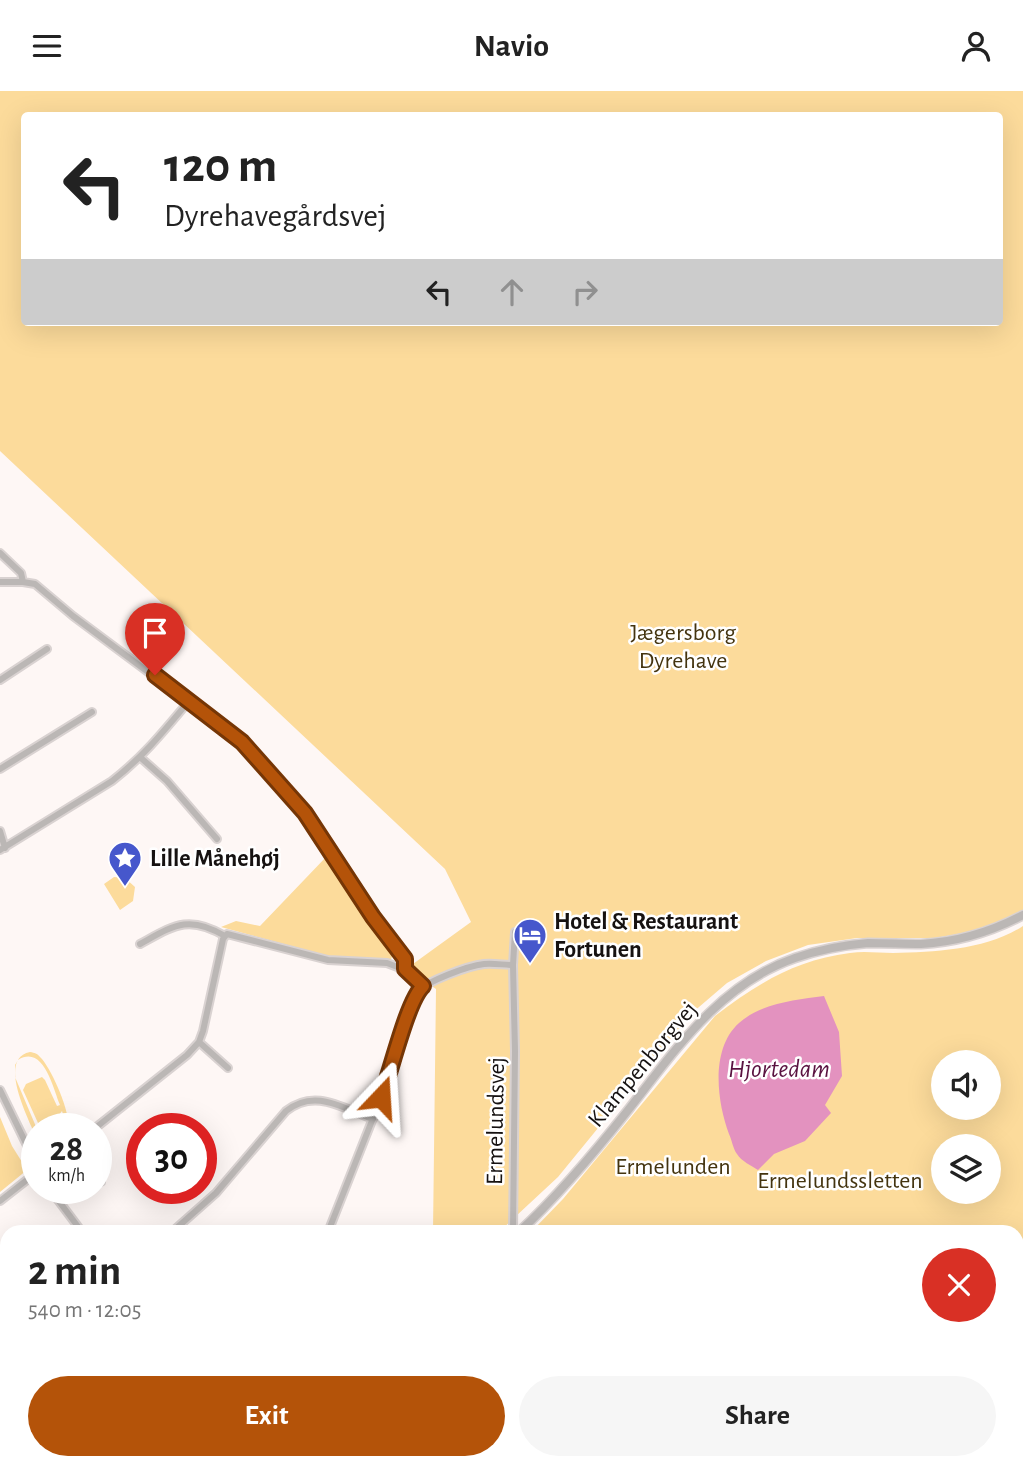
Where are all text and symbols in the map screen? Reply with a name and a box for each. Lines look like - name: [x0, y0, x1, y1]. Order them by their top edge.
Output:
- icon: menu: [28, 27, 66, 65]
- icon: person: [957, 27, 995, 65]
- text: Navio: [474, 30, 549, 62]
- icon: left: [49, 140, 140, 231]
- text: 120 m: [164, 142, 277, 191]
- text: Dyrehavegårdsvej: [164, 200, 387, 232]
- icon: left: [420, 273, 458, 311]
- icon: ahead: [493, 273, 531, 311]
- icon: right: [566, 273, 604, 311]
- pin: [125, 603, 185, 675]
- icon: arrive: [136, 614, 174, 652]
- park label: Jægersborg Dyrehave: [630, 621, 736, 673]
- place icon: Lille Månehøj: [106, 839, 144, 888]
- place label: Lille Månehøj: [150, 847, 280, 871]
- place label: Hotel & Restaurant Fortunen: [554, 910, 738, 962]
- hotel icon: Hotel & Restaurant Fortunen: [511, 916, 549, 965]
- street label: Klampenborgvej: [584, 997, 702, 1132]
- map controls: [931, 1050, 1001, 1204]
- button: sound: [931, 1050, 1001, 1120]
- water label: Hjortedam: [728, 1056, 830, 1082]
- street label: Ermelundsvej: [483, 1057, 509, 1185]
- position arrow: [344, 1060, 418, 1134]
- speed limit sign: 30: [126, 1113, 217, 1204]
- text: 28: [50, 1132, 83, 1167]
- button: layers: [931, 1134, 1001, 1204]
- park label: Ermelunden: [615, 1155, 731, 1179]
- text: km/h: [48, 1167, 85, 1185]
- park label: Ermelundssletten: [757, 1169, 923, 1193]
- button: close: [922, 1248, 996, 1322]
- text: 2 min: [28, 1250, 121, 1292]
- text: 540 m · 12:05: [28, 1299, 141, 1322]
- button: Exit: [28, 1376, 505, 1456]
- button: Share: [519, 1376, 996, 1456]

